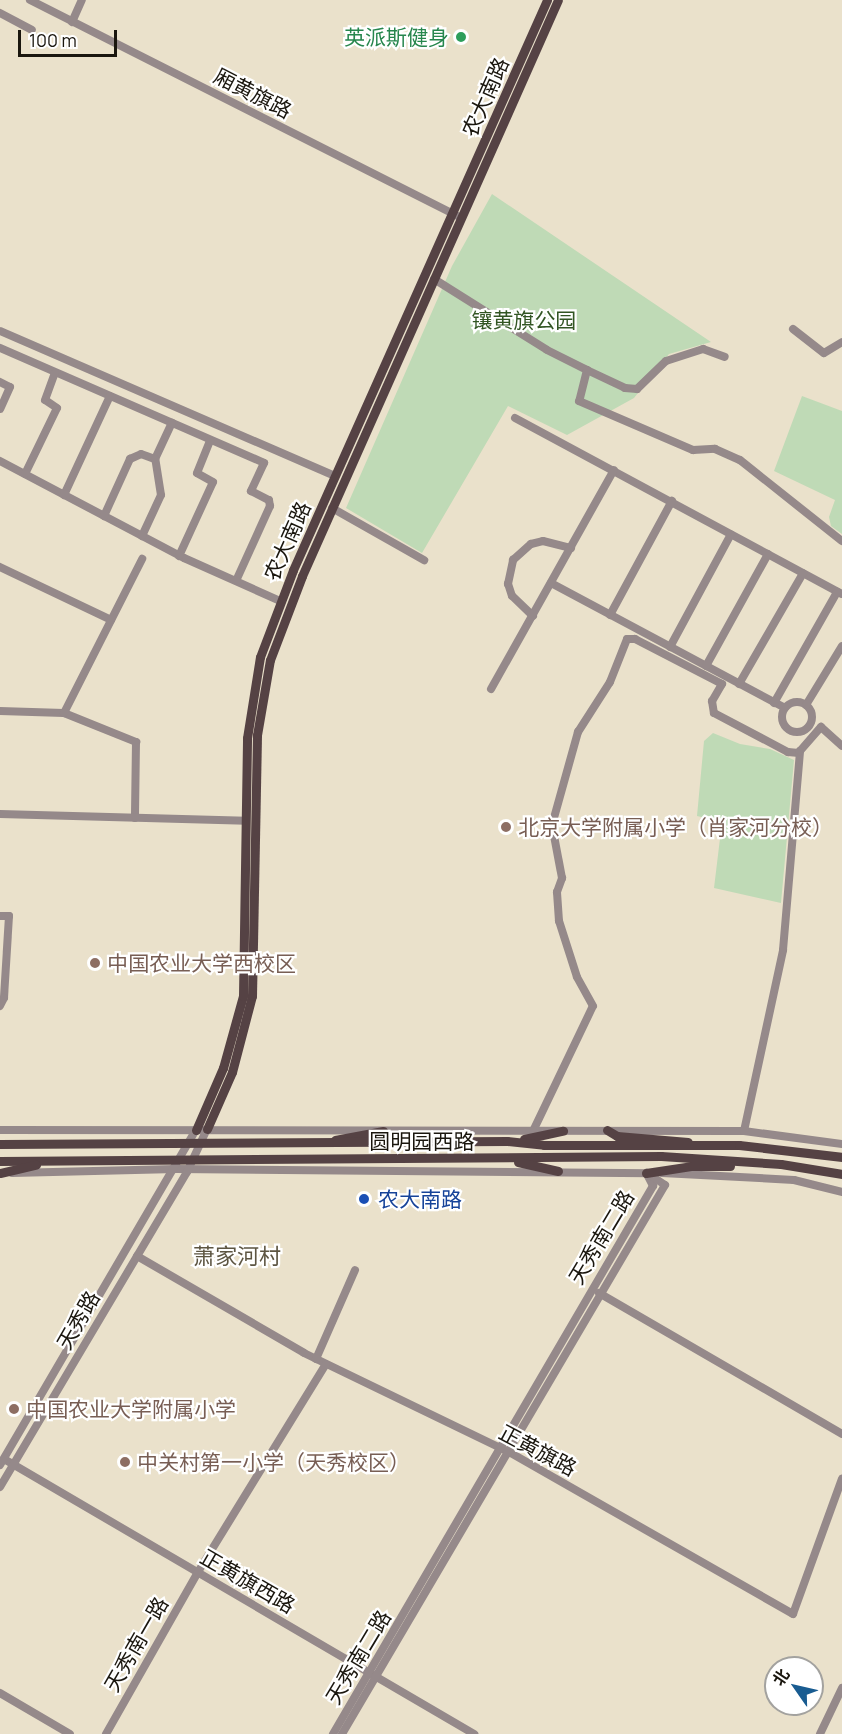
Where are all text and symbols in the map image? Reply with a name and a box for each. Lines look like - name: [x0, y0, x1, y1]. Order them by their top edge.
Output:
- scale bar: [21, 18, 120, 56]
- place label: 英派斯健身: [344, 24, 449, 50]
- text: 100 m: [29, 28, 77, 52]
- marker: 英派斯健身: [454, 30, 468, 44]
- street label: 农大南路: [456, 54, 514, 140]
- street label: 厢黄旗路: [210, 63, 296, 123]
- park label: 镶黄旗公园: [472, 307, 576, 333]
- street label: 农大南路: [258, 498, 316, 584]
- place label: 北京大学附属小学（肖家河分校）: [518, 814, 833, 840]
- marker: 北京大学附属小学（肖家河分校）: [499, 820, 513, 834]
- place label: 中国农业大学西校区: [107, 950, 296, 976]
- marker: 中国农业大学西校区: [88, 956, 102, 970]
- street label: 圆明园西路: [370, 1128, 474, 1154]
- place label: 农大南路: [378, 1186, 462, 1212]
- street label: 天秀南二路: [563, 1186, 639, 1288]
- marker: 农大南路: [355, 1190, 373, 1208]
- district label: 萧家河村: [193, 1244, 281, 1270]
- street label: 天秀路: [51, 1286, 105, 1354]
- place label: 中国农业大学附属小学: [26, 1396, 236, 1422]
- marker: 中国农业大学附属小学: [7, 1402, 21, 1416]
- street label: 正黄旗路: [495, 1419, 581, 1481]
- place label: 中关村第一小学（天秀校区）: [137, 1449, 410, 1475]
- marker: 中关村第一小学（天秀校区）: [118, 1455, 132, 1469]
- street label: 正黄旗西路: [196, 1544, 300, 1618]
- street label: 天秀南一路: [99, 1592, 173, 1696]
- street label: 天秀南二路: [320, 1606, 396, 1708]
- north arrow: [764, 1656, 824, 1716]
- text: 北: [767, 1664, 794, 1690]

